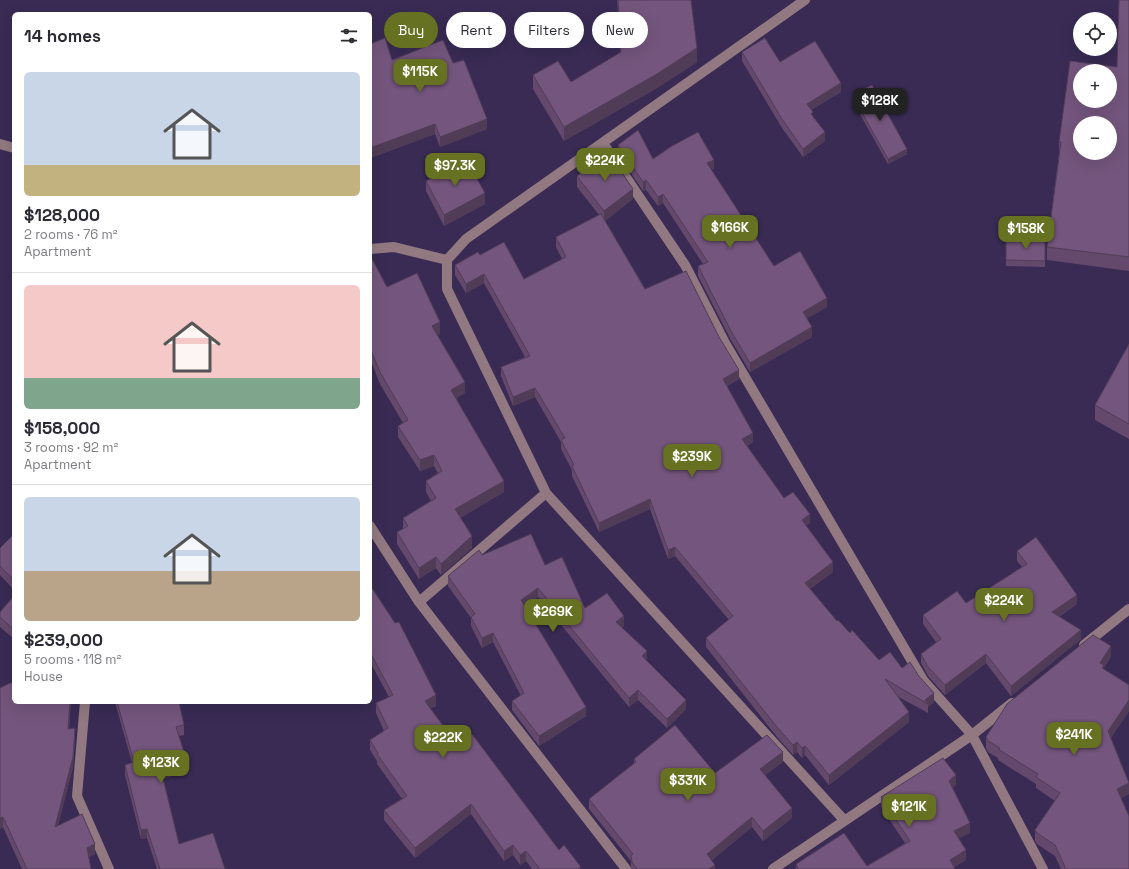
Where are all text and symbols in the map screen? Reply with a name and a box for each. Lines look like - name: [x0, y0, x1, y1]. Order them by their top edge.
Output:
- chip: Buy: [384, 12, 438, 48]
- chip: Rent: [446, 12, 506, 48]
- chip: Filters: [514, 12, 584, 48]
- chip: New: [592, 12, 648, 48]
- map controls: [1073, 12, 1117, 160]
- button: locate: [1073, 12, 1117, 56]
- text: 14 homes: [24, 25, 101, 47]
- icon: filters: [338, 25, 360, 47]
- pin: $115K: [392, 59, 448, 93]
- text: $115K: [402, 63, 438, 80]
- button: +: [1073, 64, 1117, 108]
- pin: $128K: [852, 88, 908, 122]
- text: $128K: [861, 92, 899, 109]
- icon: home: [156, 98, 228, 170]
- button: −: [1073, 116, 1117, 160]
- pin: $224K: [577, 148, 633, 182]
- text: $224K: [585, 152, 625, 169]
- pin: $97.3K: [422, 153, 488, 187]
- text: $97.3K: [434, 157, 476, 174]
- text: $128,000: [24, 204, 100, 226]
- pin: $166K: [702, 215, 758, 249]
- pin: $158K: [998, 216, 1054, 250]
- text: $166K: [711, 219, 749, 236]
- text: $158K: [1007, 220, 1045, 237]
- text: 2 rooms · 76 m²: [24, 226, 118, 243]
- text: Apartment: [24, 243, 92, 260]
- icon: home: [156, 311, 228, 383]
- text: $158,000: [24, 417, 100, 439]
- text: 3 rooms · 92 m²: [24, 439, 118, 456]
- pin: $239K: [664, 444, 720, 478]
- text: $239K: [672, 448, 712, 465]
- text: Apartment: [24, 456, 92, 473]
- icon: home: [156, 523, 228, 595]
- pin: $224K: [976, 588, 1032, 622]
- text: $224K: [984, 592, 1024, 609]
- pin: $269K: [525, 599, 581, 633]
- text: $269K: [533, 603, 573, 620]
- text: $239,000: [24, 629, 103, 651]
- text: 5 rooms · 118 m²: [24, 651, 121, 668]
- text: House: [24, 668, 63, 685]
- pin: $241K: [1046, 722, 1102, 756]
- pin: $222K: [415, 725, 471, 759]
- text: $241K: [1055, 726, 1093, 743]
- text: $222K: [423, 729, 463, 746]
- pin: $123K: [133, 750, 189, 784]
- text: $123K: [142, 754, 180, 771]
- pin: $331K: [660, 768, 716, 802]
- text: $331K: [669, 772, 707, 789]
- pin: $121K: [881, 794, 937, 828]
- text: $121K: [891, 798, 927, 815]

